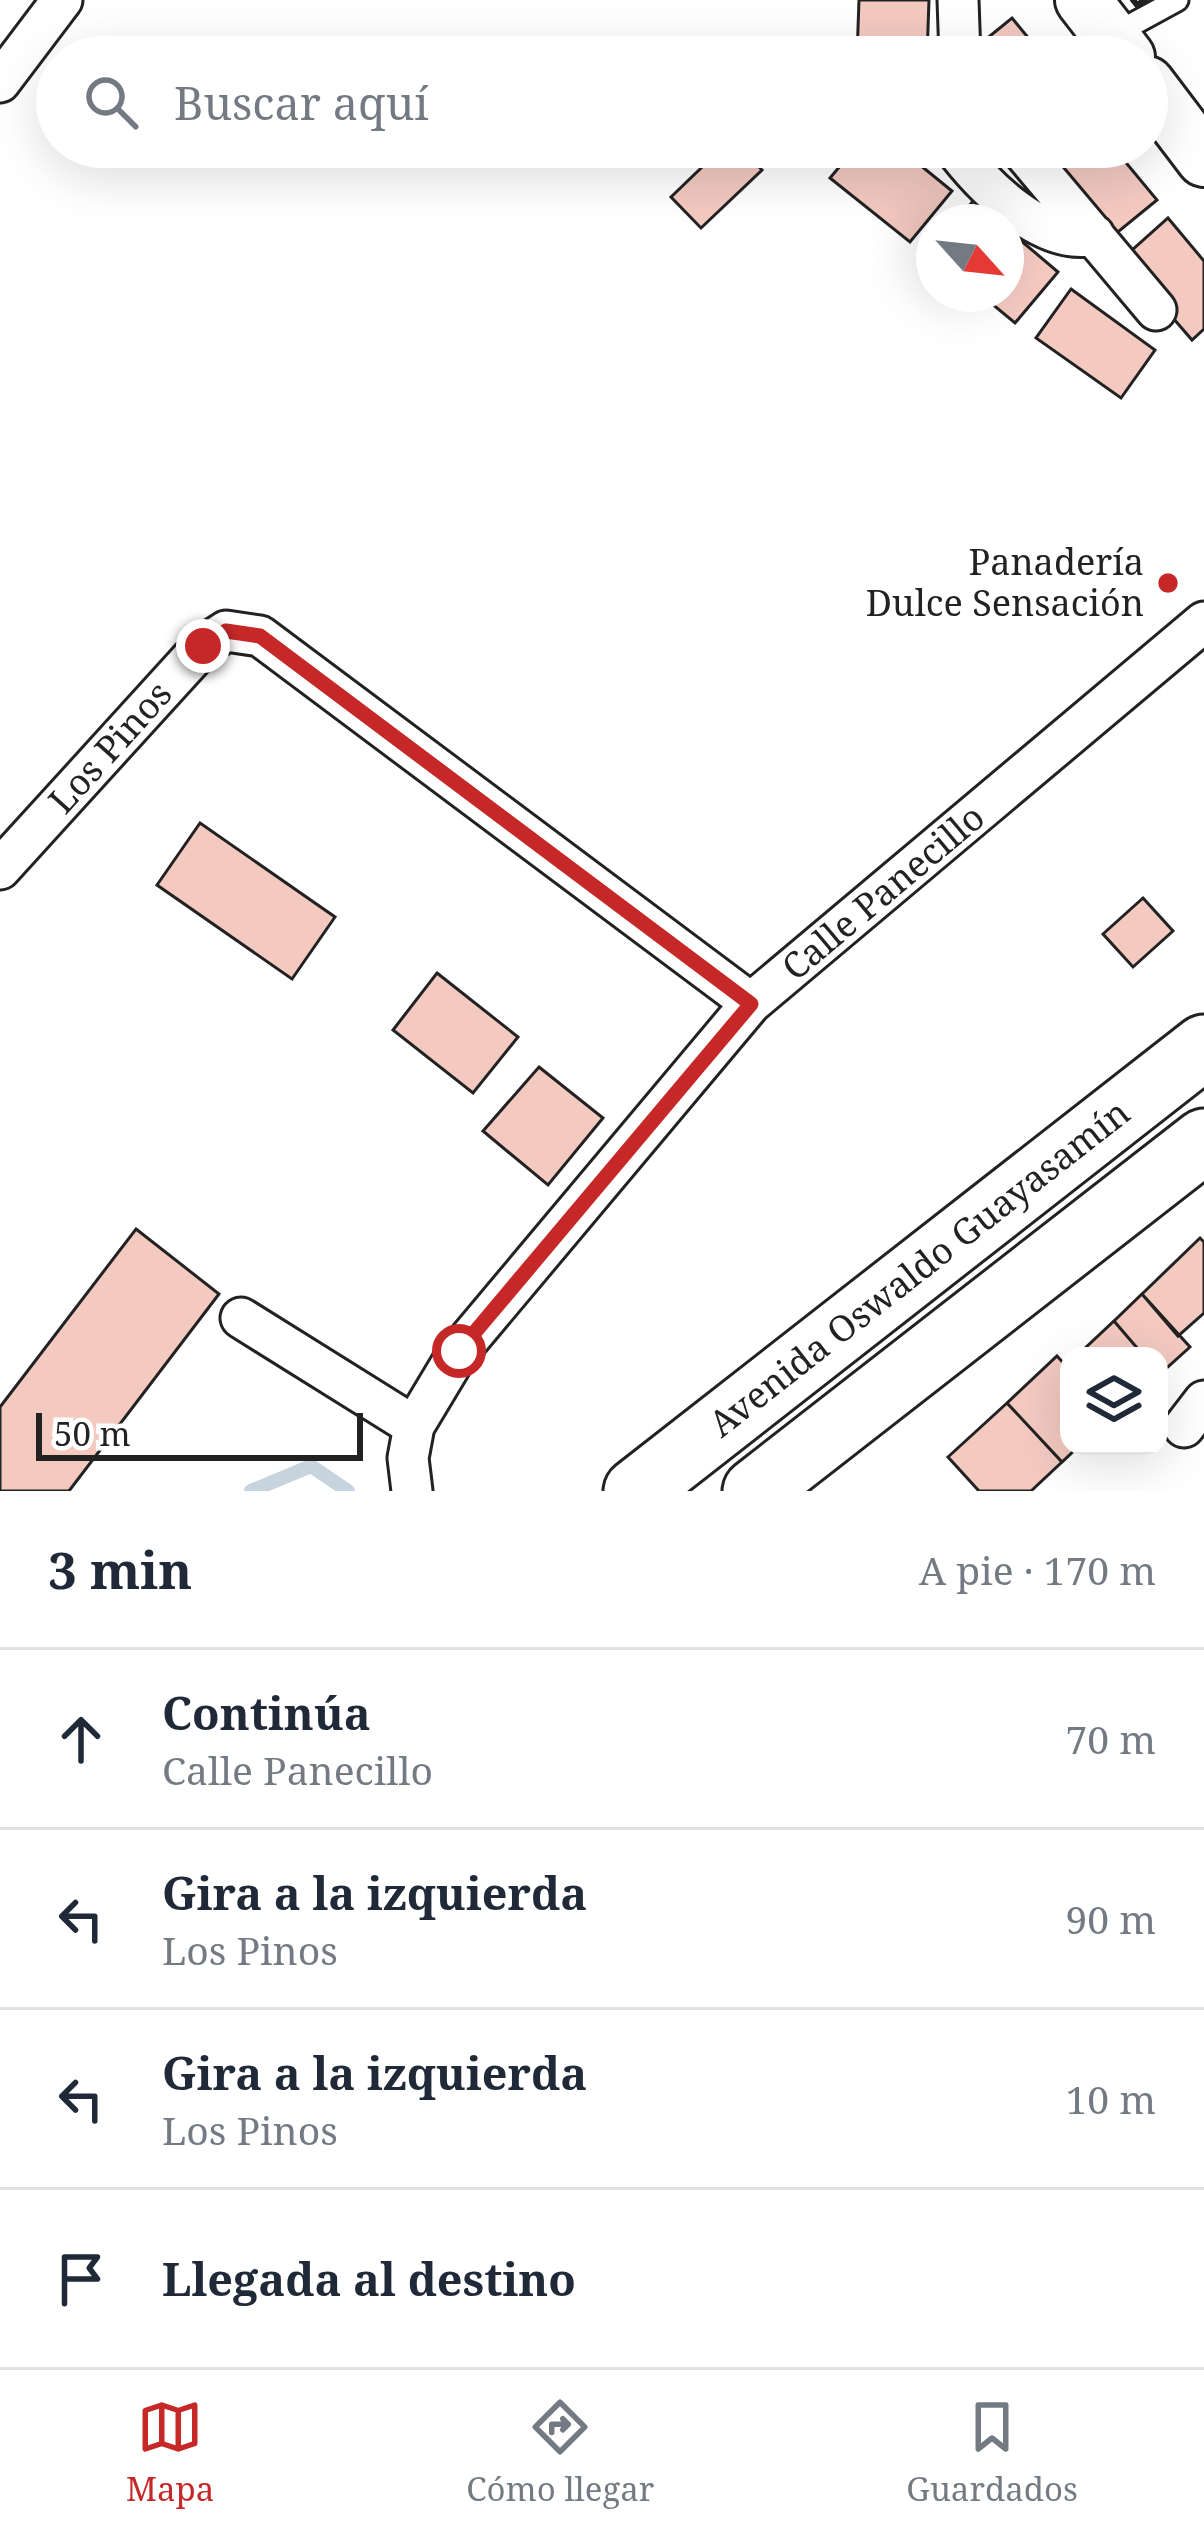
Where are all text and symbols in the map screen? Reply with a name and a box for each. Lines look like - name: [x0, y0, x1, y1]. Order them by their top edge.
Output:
- search box: [36, 36, 1168, 168]
- icon: search: [78, 69, 144, 135]
- text: Buscar aquí: [174, 72, 429, 133]
- north arrow: [916, 204, 1024, 312]
- place label: Panadería Dulce Sensación: [866, 537, 1144, 627]
- marker: Panadería Dulce Sensación: [1155, 570, 1181, 596]
- route end: [176, 619, 230, 673]
- street label: Los Pinos: [37, 670, 182, 823]
- street label: Calle Panecillo: [771, 792, 994, 991]
- street label: Avenida Oswaldo Guayasamín: [698, 1088, 1139, 1447]
- route start: [432, 1324, 486, 1378]
- map controls: [1060, 1347, 1168, 1455]
- button: layers: [1060, 1347, 1168, 1455]
- scale bar: [36, 1407, 363, 1460]
- text: 50 m: [54, 1411, 131, 1456]
- text: 3 min: [48, 1534, 192, 1604]
- text: A pie · 170 m: [919, 1543, 1156, 1596]
- text: Continúa: [162, 1682, 371, 1743]
- icon: ahead: [48, 1706, 114, 1772]
- text: 70 m: [1065, 1712, 1156, 1765]
- text: Calle Panecillo: [162, 1743, 433, 1796]
- text: Gira a la izquierda: [162, 1862, 587, 1923]
- icon: left: [48, 1886, 114, 1952]
- text: 90 m: [1065, 1892, 1156, 1945]
- text: Los Pinos: [162, 1923, 338, 1976]
- text: Gira a la izquierda: [162, 2042, 587, 2103]
- icon: left: [48, 2066, 114, 2132]
- text: 10 m: [1065, 2072, 1156, 2125]
- text: Los Pinos: [162, 2103, 338, 2156]
- icon: arrive: [48, 2246, 114, 2312]
- text: Llegada al destino: [162, 2248, 576, 2309]
- tab: Mapa: [126, 2394, 214, 2511]
- tab: Cómo llegar: [466, 2394, 654, 2511]
- tab: Guardados: [906, 2394, 1078, 2511]

